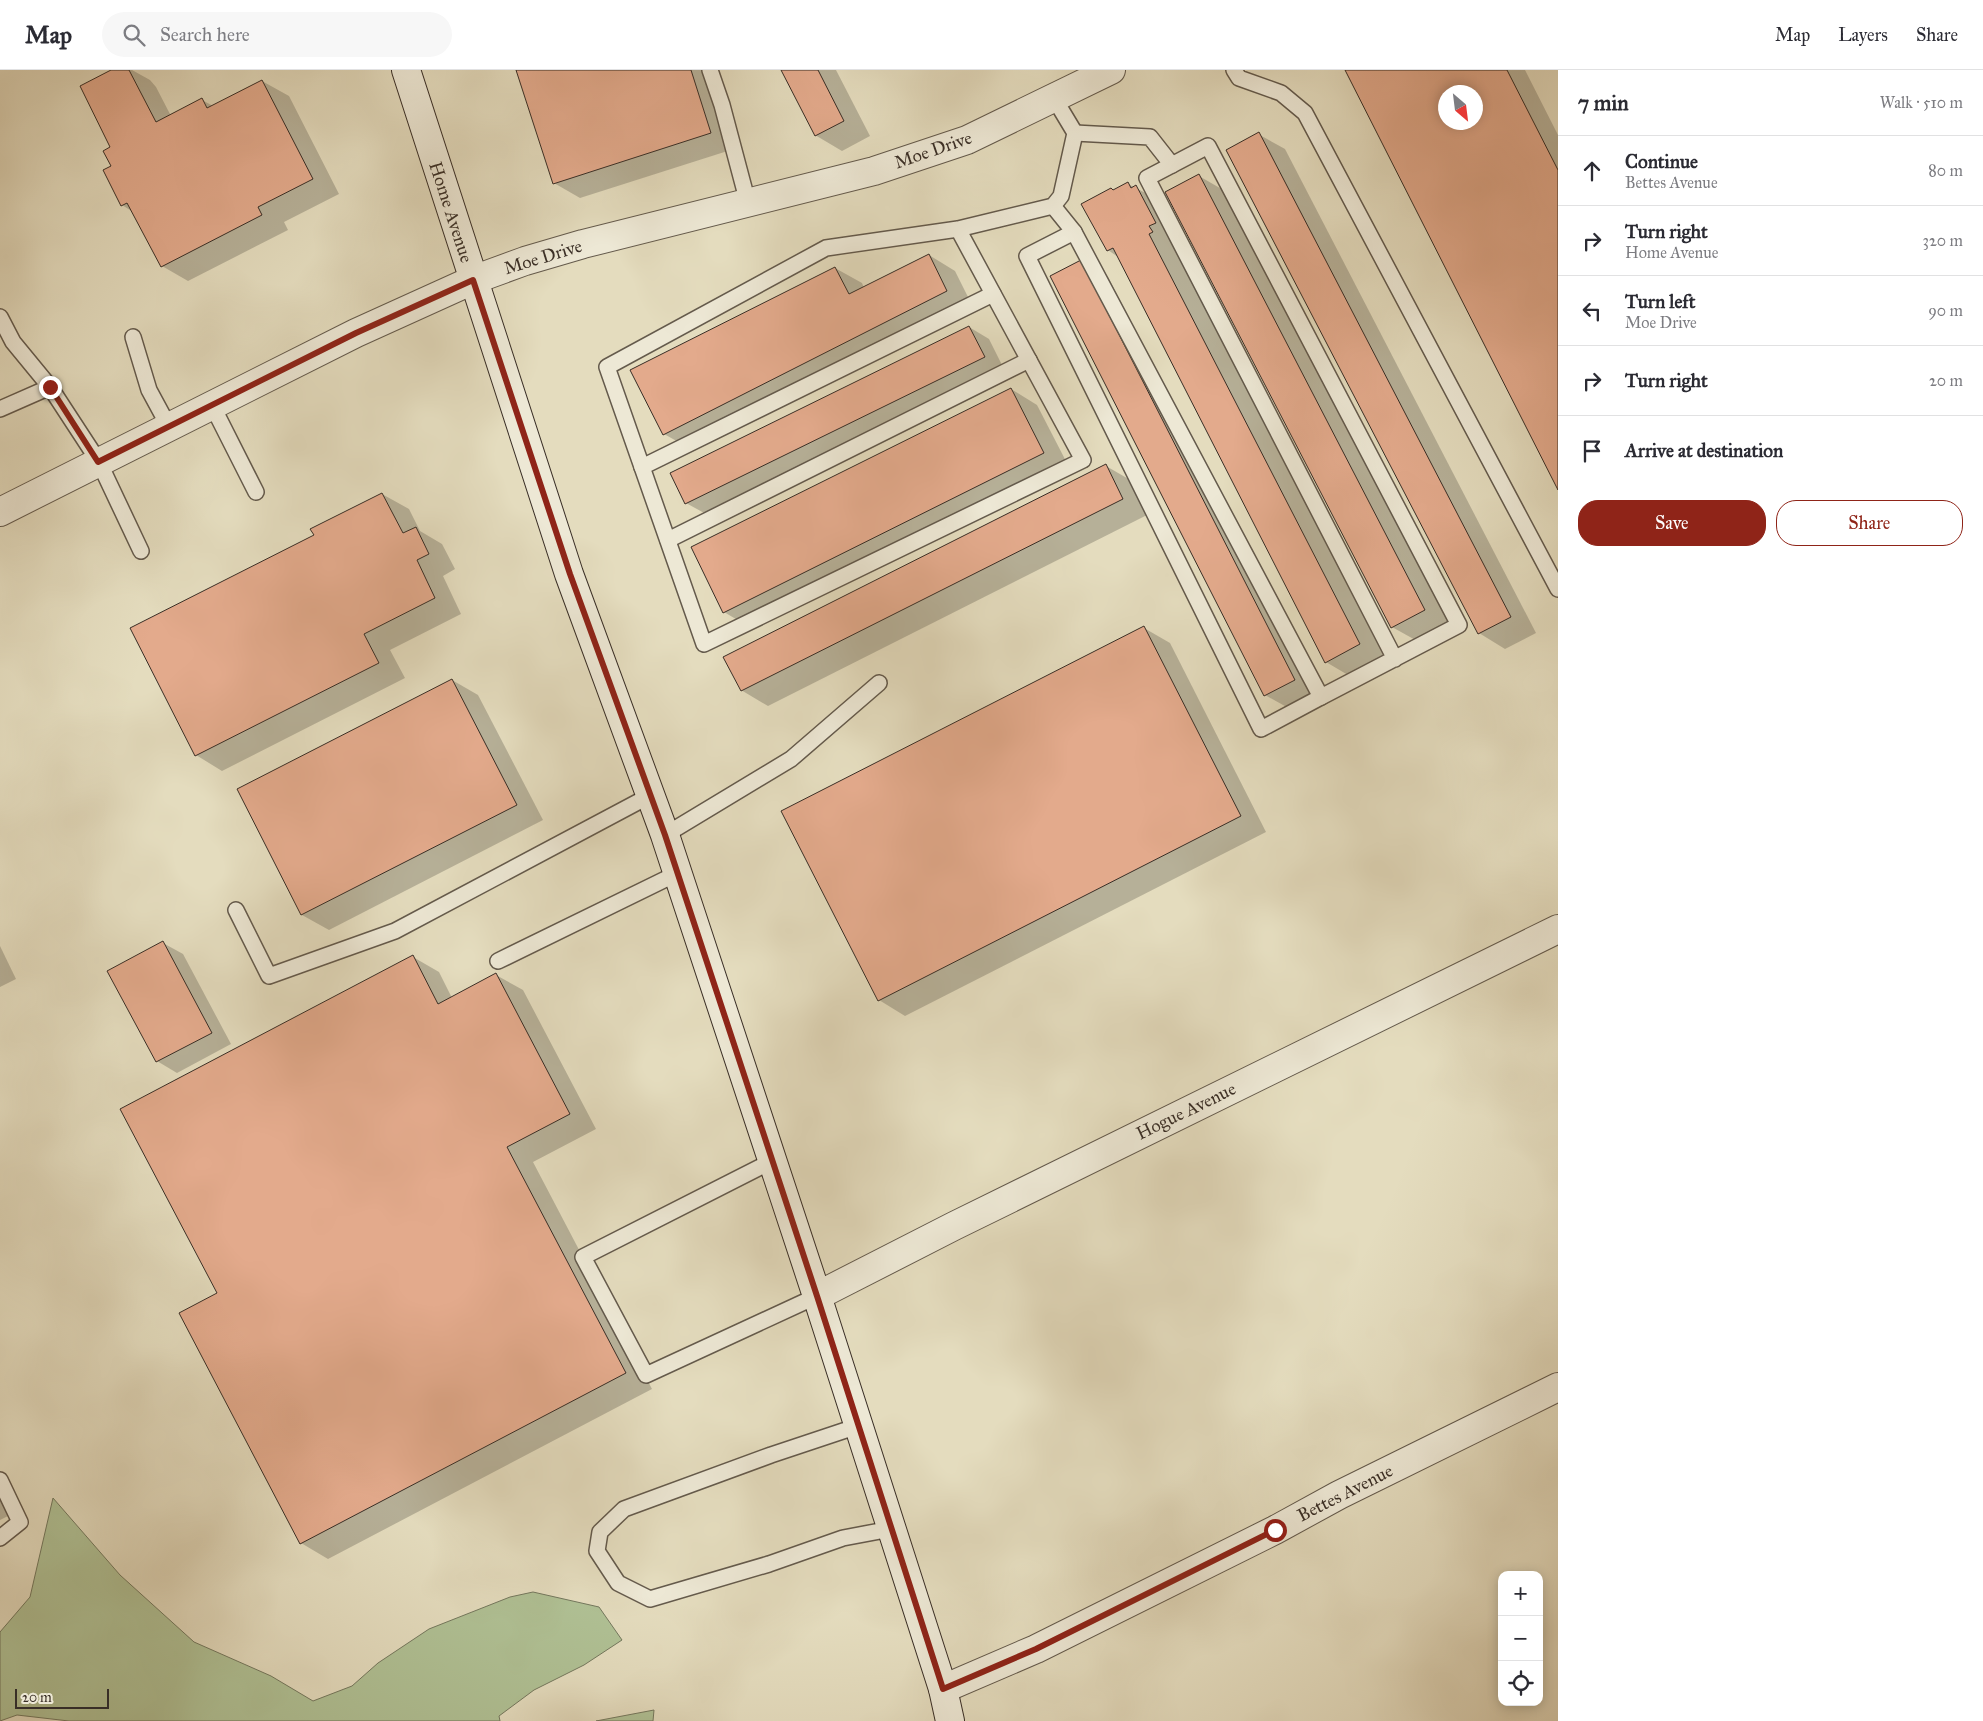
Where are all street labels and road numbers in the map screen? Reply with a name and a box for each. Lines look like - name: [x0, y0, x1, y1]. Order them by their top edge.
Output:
- street label: Moe Drive: [891, 126, 975, 174]
- street label: Home Avenue: [424, 159, 478, 265]
- street label: Moe Drive: [501, 235, 585, 279]
- street label: Hogue Avenue: [1133, 1077, 1240, 1145]
- street label: Bettes Avenue: [1294, 1460, 1396, 1526]

